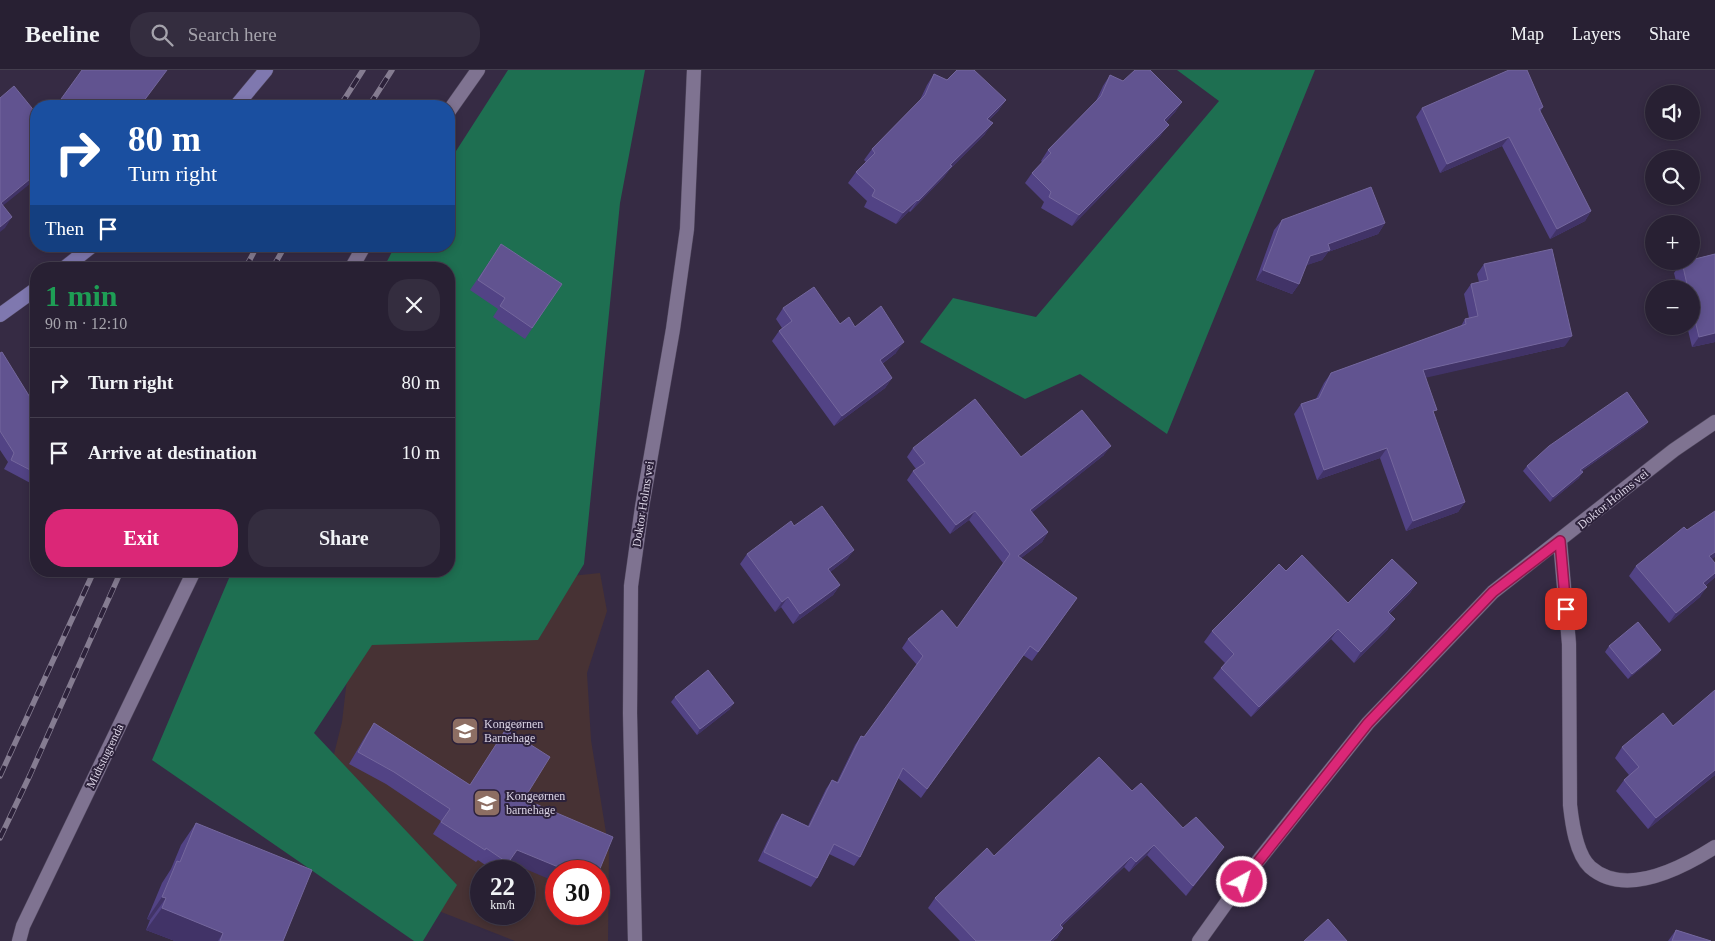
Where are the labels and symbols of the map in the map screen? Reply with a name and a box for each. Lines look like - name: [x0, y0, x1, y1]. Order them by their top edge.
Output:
- street label: Doktor Holms vei: [629, 459, 657, 548]
- street label: Doktor Holms vei: [1575, 466, 1652, 532]
- pin: [1545, 588, 1587, 630]
- school or university icon: Kongeørnen Barnehage: [450, 716, 480, 746]
- place label: Kongeørnen Barnehage: [484, 717, 543, 745]
- street label: Midtstugrenda: [83, 721, 127, 791]
- school or university icon: Kongeørnen barnehage: [472, 788, 502, 818]
- place label: Kongeørnen barnehage: [506, 789, 565, 817]
- position arrow: [1215, 855, 1267, 907]
- speed limit sign: 30: [545, 860, 610, 925]

